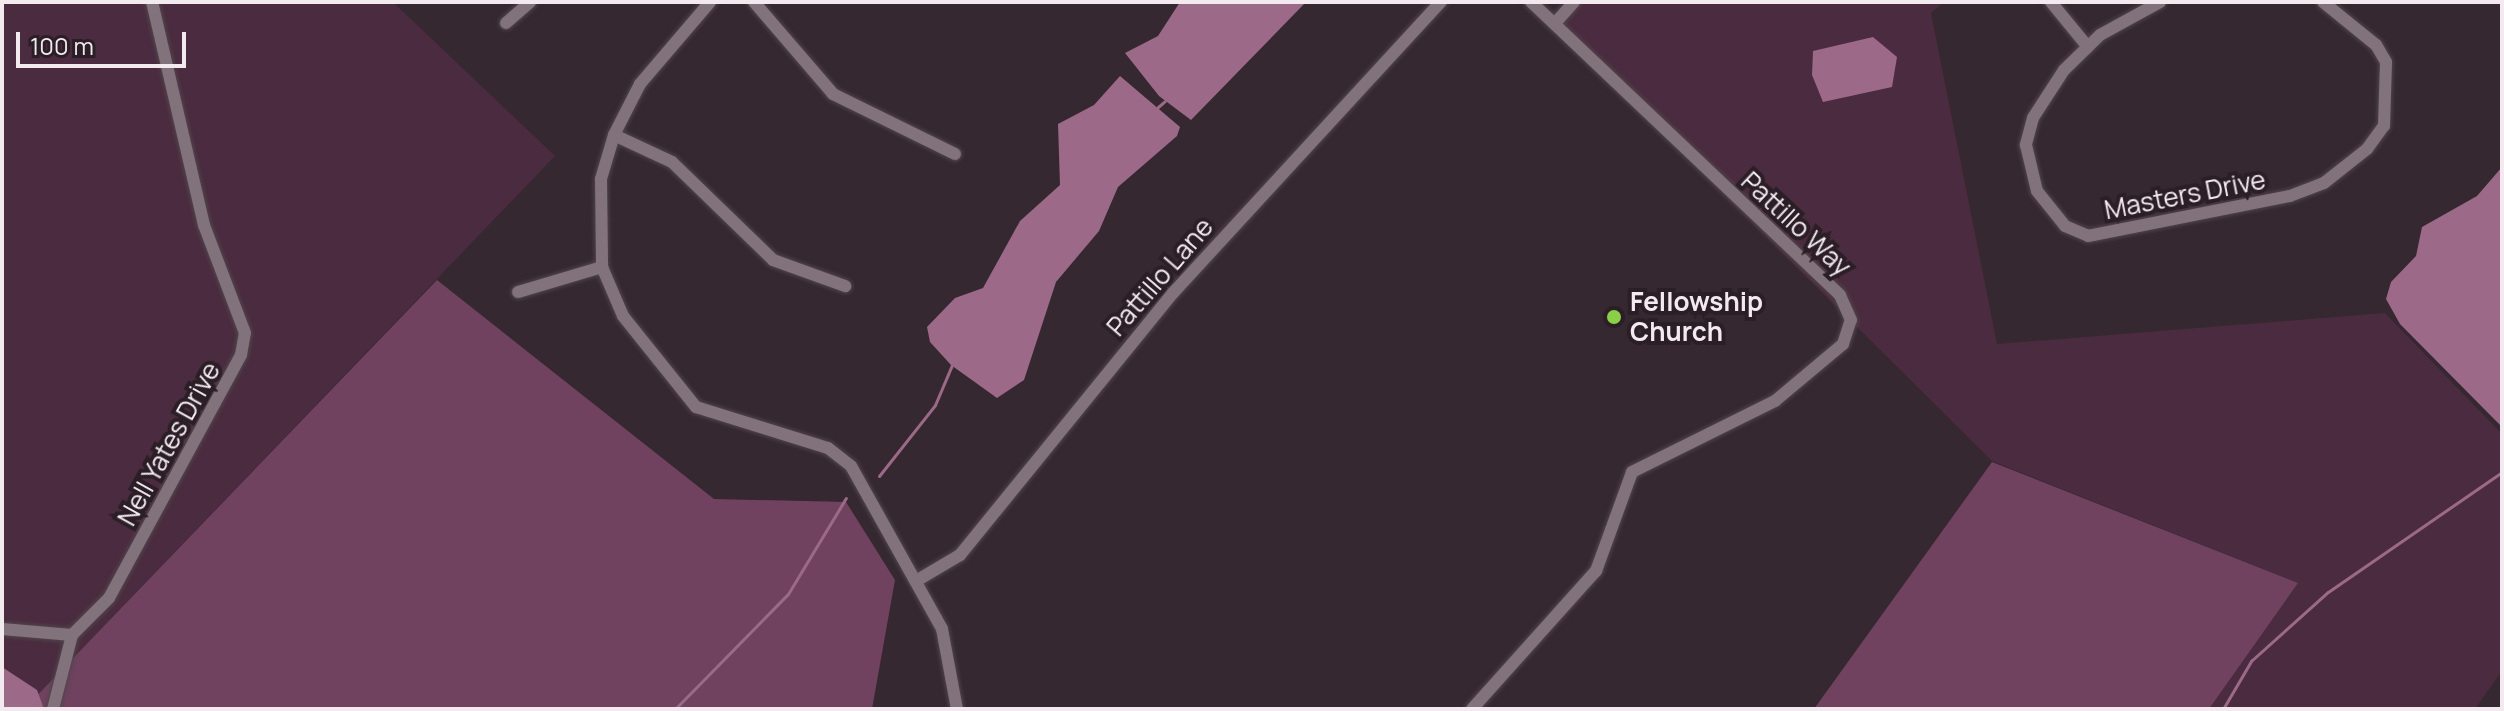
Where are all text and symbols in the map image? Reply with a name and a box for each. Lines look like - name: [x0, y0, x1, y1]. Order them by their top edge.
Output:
- scale bar: [20, 16, 190, 66]
- text: 100 m: [30, 29, 94, 62]
- street label: Masters Drive: [2102, 164, 2268, 226]
- street label: Pattillo Way: [1735, 165, 1857, 283]
- street label: Pattillo Lane: [1100, 212, 1220, 342]
- place label: Fellowship Church: [1630, 286, 1763, 348]
- marker: Fellowship Church: [1605, 308, 1623, 326]
- street label: Nell Yates Drive: [111, 357, 227, 531]

